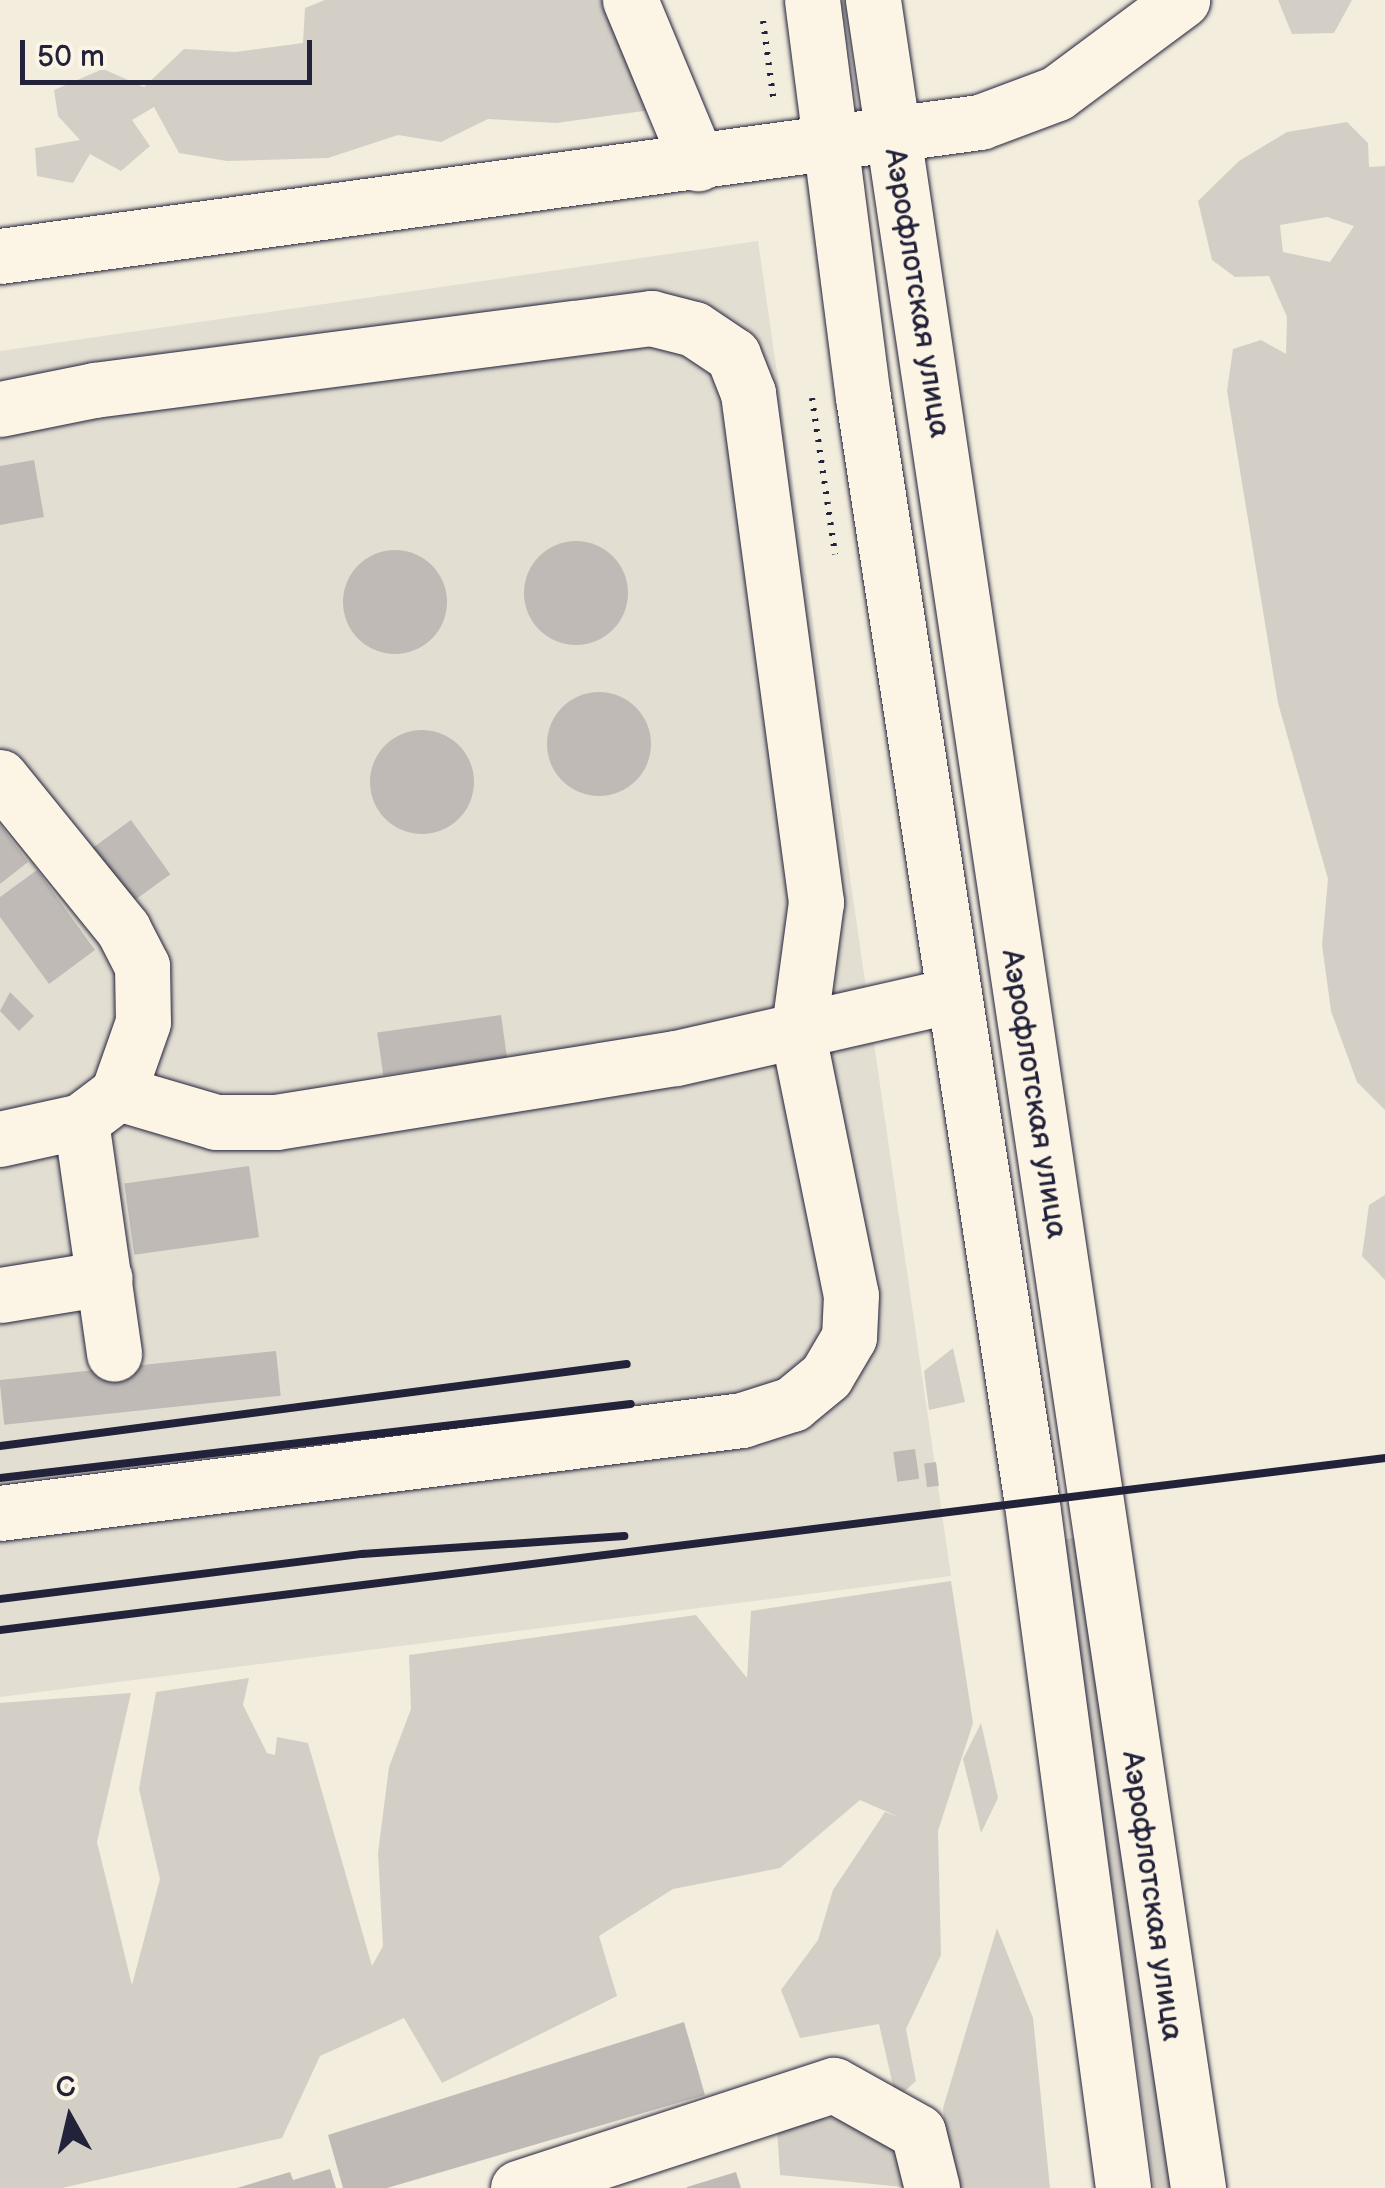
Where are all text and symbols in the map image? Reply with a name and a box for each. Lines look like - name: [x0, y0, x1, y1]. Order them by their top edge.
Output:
- scale bar: [25, 20, 318, 82]
- text: 50 m: [37, 39, 105, 75]
- street label: Аэрофлотская улица: [876, 146, 958, 440]
- street label: Аэрофлотская улица: [993, 947, 1075, 1241]
- street label: Аэрофлотская улица: [1114, 1749, 1190, 2043]
- north arrow: [20, 2068, 120, 2168]
- text: С: [54, 2070, 78, 2105]

